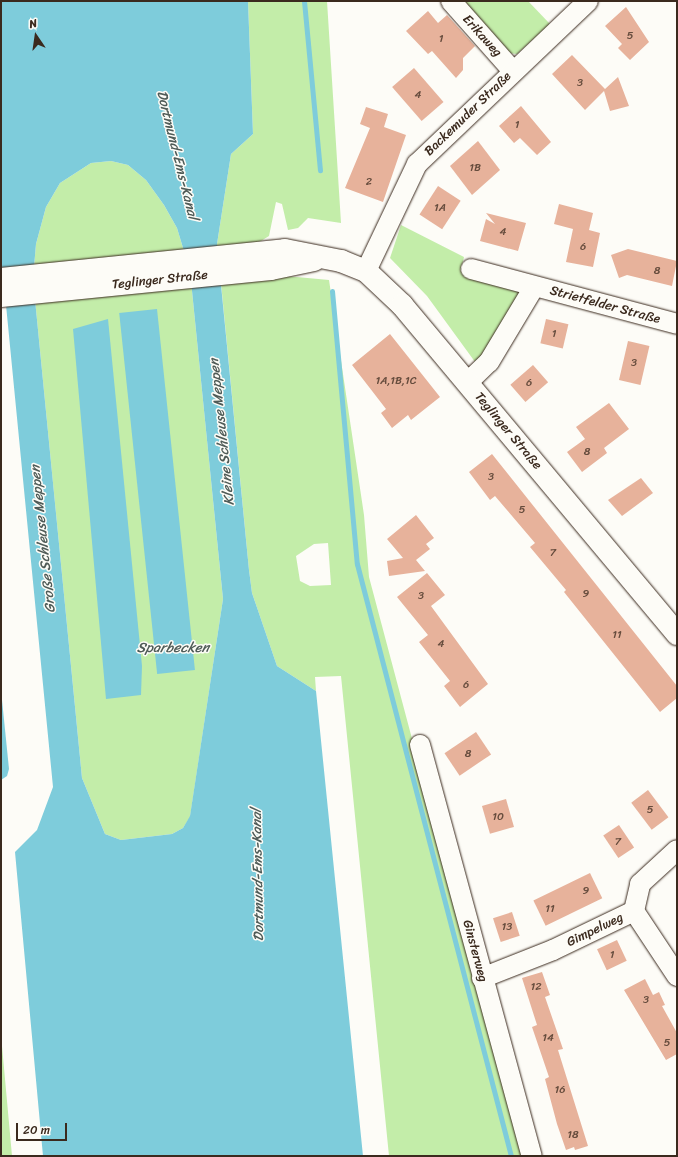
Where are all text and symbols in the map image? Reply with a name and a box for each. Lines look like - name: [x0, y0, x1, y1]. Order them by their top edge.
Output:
- street label: Erikaweg: [459, 12, 505, 60]
- text: N: [27, 14, 39, 34]
- north arrow: [16, 16, 56, 56]
- house number: 5: [627, 29, 633, 43]
- house number: 1: [439, 32, 443, 46]
- street label: Backemuder Straße: [421, 68, 515, 160]
- house number: 3: [577, 76, 583, 90]
- house number: 4: [415, 88, 421, 102]
- water label: Dortmund-Ems-Kanal: [153, 89, 201, 221]
- house number: 1: [515, 118, 519, 132]
- house number: 1B: [469, 161, 481, 175]
- house number: 2: [366, 175, 372, 189]
- house number: 1A: [434, 201, 446, 215]
- house number: 4: [500, 225, 506, 239]
- house number: 6: [580, 240, 586, 254]
- house number: 8: [654, 264, 660, 278]
- street label: Teglinger Straße: [111, 267, 209, 293]
- street label: Strietfelder Straße: [548, 283, 662, 327]
- house number: 1: [552, 327, 556, 341]
- house number: 3: [631, 356, 637, 370]
- water label: Kleine Schleuse Meppen: [206, 357, 238, 507]
- house number: 1A,1B,1C: [375, 374, 417, 388]
- house number: 6: [526, 376, 532, 390]
- street label: Teglinger Straße: [471, 389, 545, 473]
- house number: 8: [584, 445, 590, 459]
- water label: Große Schleuse Meppen: [27, 464, 59, 614]
- house number: 3: [488, 470, 494, 484]
- house number: 5: [519, 503, 525, 517]
- house number: 7: [550, 546, 556, 560]
- house number: 9: [583, 587, 589, 601]
- house number: 3: [418, 589, 424, 603]
- house number: 11: [612, 628, 622, 642]
- house number: 4: [438, 637, 444, 651]
- water label: Sparbecken: [137, 640, 209, 656]
- house number: 6: [463, 678, 469, 692]
- house number: 8: [465, 747, 471, 761]
- house number: 5: [647, 803, 653, 817]
- water label: Dortmund-Ems-Kanal: [248, 809, 268, 941]
- house number: 10: [492, 810, 504, 824]
- house number: 7: [615, 835, 621, 849]
- house number: 9: [583, 884, 589, 898]
- house number: 11: [545, 902, 555, 916]
- street label: Gimpelweg: [564, 910, 626, 950]
- street label: Ginsterweg: [459, 918, 491, 984]
- house number: 13: [502, 920, 512, 934]
- house number: 1: [610, 948, 614, 962]
- house number: 12: [530, 980, 542, 994]
- house number: 3: [643, 993, 649, 1007]
- house number: 14: [542, 1031, 554, 1045]
- house number: 5: [664, 1036, 670, 1050]
- house number: 16: [555, 1083, 565, 1097]
- scale bar: [18, 1115, 69, 1141]
- text: 20 m: [23, 1119, 50, 1141]
- house number: 18: [567, 1128, 579, 1142]

